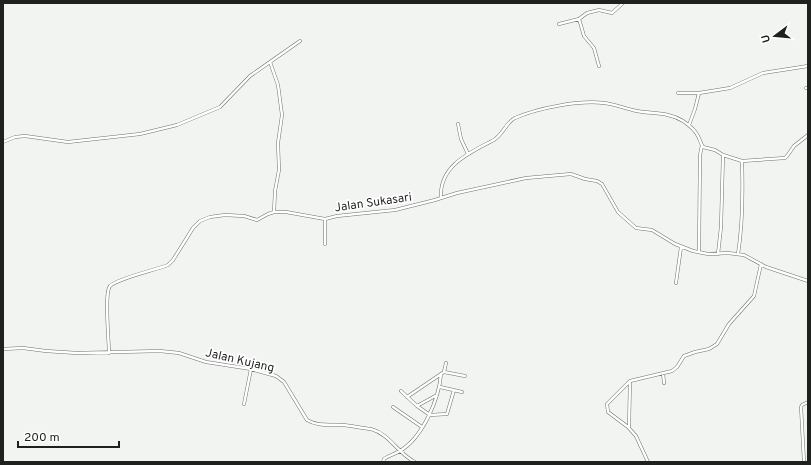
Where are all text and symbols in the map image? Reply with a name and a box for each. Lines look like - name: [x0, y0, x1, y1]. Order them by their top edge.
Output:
- north arrow: [755, 16, 795, 56]
- text: U: [759, 33, 774, 44]
- street label: Jalan Sukasari: [333, 190, 413, 216]
- street label: Jalan Kujang: [204, 345, 276, 377]
- scale bar: [18, 423, 119, 449]
- text: 200 m: [24, 430, 60, 446]

